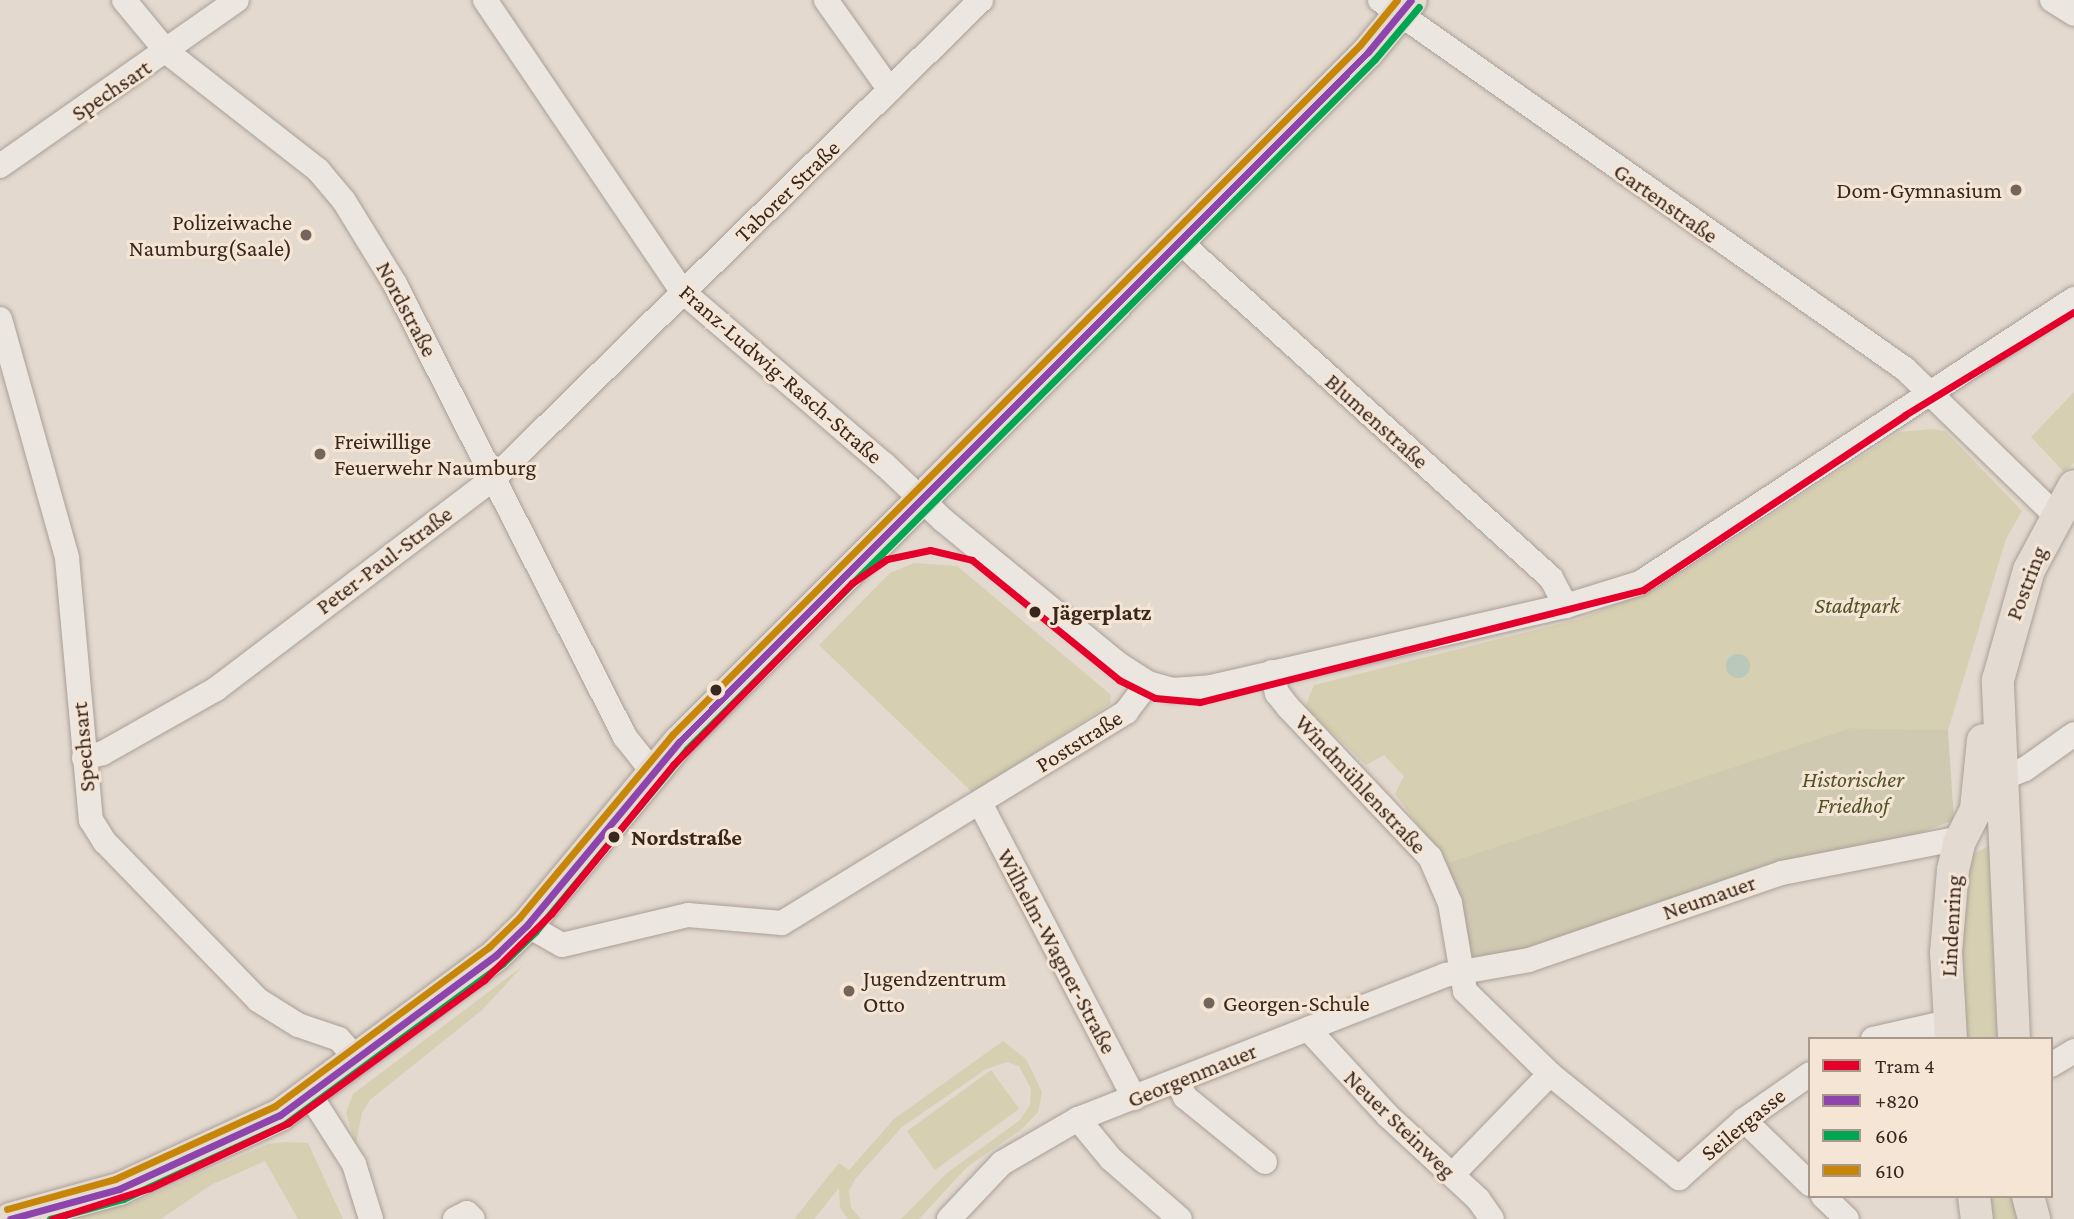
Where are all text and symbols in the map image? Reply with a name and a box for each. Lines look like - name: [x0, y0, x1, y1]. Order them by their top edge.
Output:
- street label: Spechsart: [66, 53, 156, 127]
- street label: Taborer Straße: [729, 134, 845, 248]
- street label: Gartenstraße: [1608, 157, 1724, 249]
- place label: Dom-Gymnasium: [1836, 176, 2002, 204]
- marker: Dom-Gymnasium: [2008, 182, 2024, 198]
- place label: Polizeiwache Naumburg(Saale): [129, 208, 292, 262]
- marker: Polizeiwache Naumburg(Saale): [298, 227, 314, 243]
- street label: Nordstraße: [370, 257, 444, 361]
- street label: Franz-Ludwig-Rasch-Straße: [674, 278, 888, 470]
- street label: Blumenstraße: [1320, 367, 1434, 475]
- place label: Freiwillige Feuerwehr Naumburg: [334, 427, 536, 481]
- marker: Freiwillige Feuerwehr Naumburg: [312, 446, 328, 462]
- street label: Peter-Paul-Straße: [310, 500, 458, 620]
- street label: Postring: [1999, 542, 2053, 624]
- park label: Stadtpark: [1814, 591, 1900, 619]
- place label: Jägerplatz: [1052, 598, 1151, 626]
- marker: Jägerplatz: [1024, 601, 1046, 623]
- unlabelled marker: [709, 683, 723, 697]
- street label: Spechsart: [65, 701, 101, 793]
- street label: Poststraße: [1031, 704, 1127, 778]
- street label: Windmühlenstraße: [1289, 709, 1433, 859]
- park label: Historischer Friedhof: [1802, 765, 1904, 819]
- place label: Nordstraße: [631, 823, 742, 851]
- marker: Nordstraße: [603, 826, 625, 848]
- street label: Wilhelm-Wagner-Straße: [991, 844, 1123, 1058]
- street label: Neumauer: [1659, 868, 1759, 926]
- street label: Lindenring: [1935, 874, 1967, 978]
- place label: Jugendzentrum Otto: [863, 964, 1006, 1018]
- marker: Jugendzentrum Otto: [841, 983, 857, 999]
- place label: Georgen-Schule: [1223, 989, 1370, 1017]
- marker: Georgen-Schule: [1201, 995, 1217, 1011]
- street label: Georgenmauer: [1123, 1037, 1261, 1113]
- legend: [1808, 1037, 2053, 1198]
- text: Tram 4: [1875, 1054, 1935, 1078]
- street label: Neuer Steinweg: [1338, 1064, 1462, 1184]
- street label: Seilergasse: [1695, 1082, 1791, 1166]
- text: +820: [1875, 1089, 1919, 1113]
- text: 606: [1875, 1124, 1908, 1148]
- text: 610: [1875, 1159, 1905, 1183]

